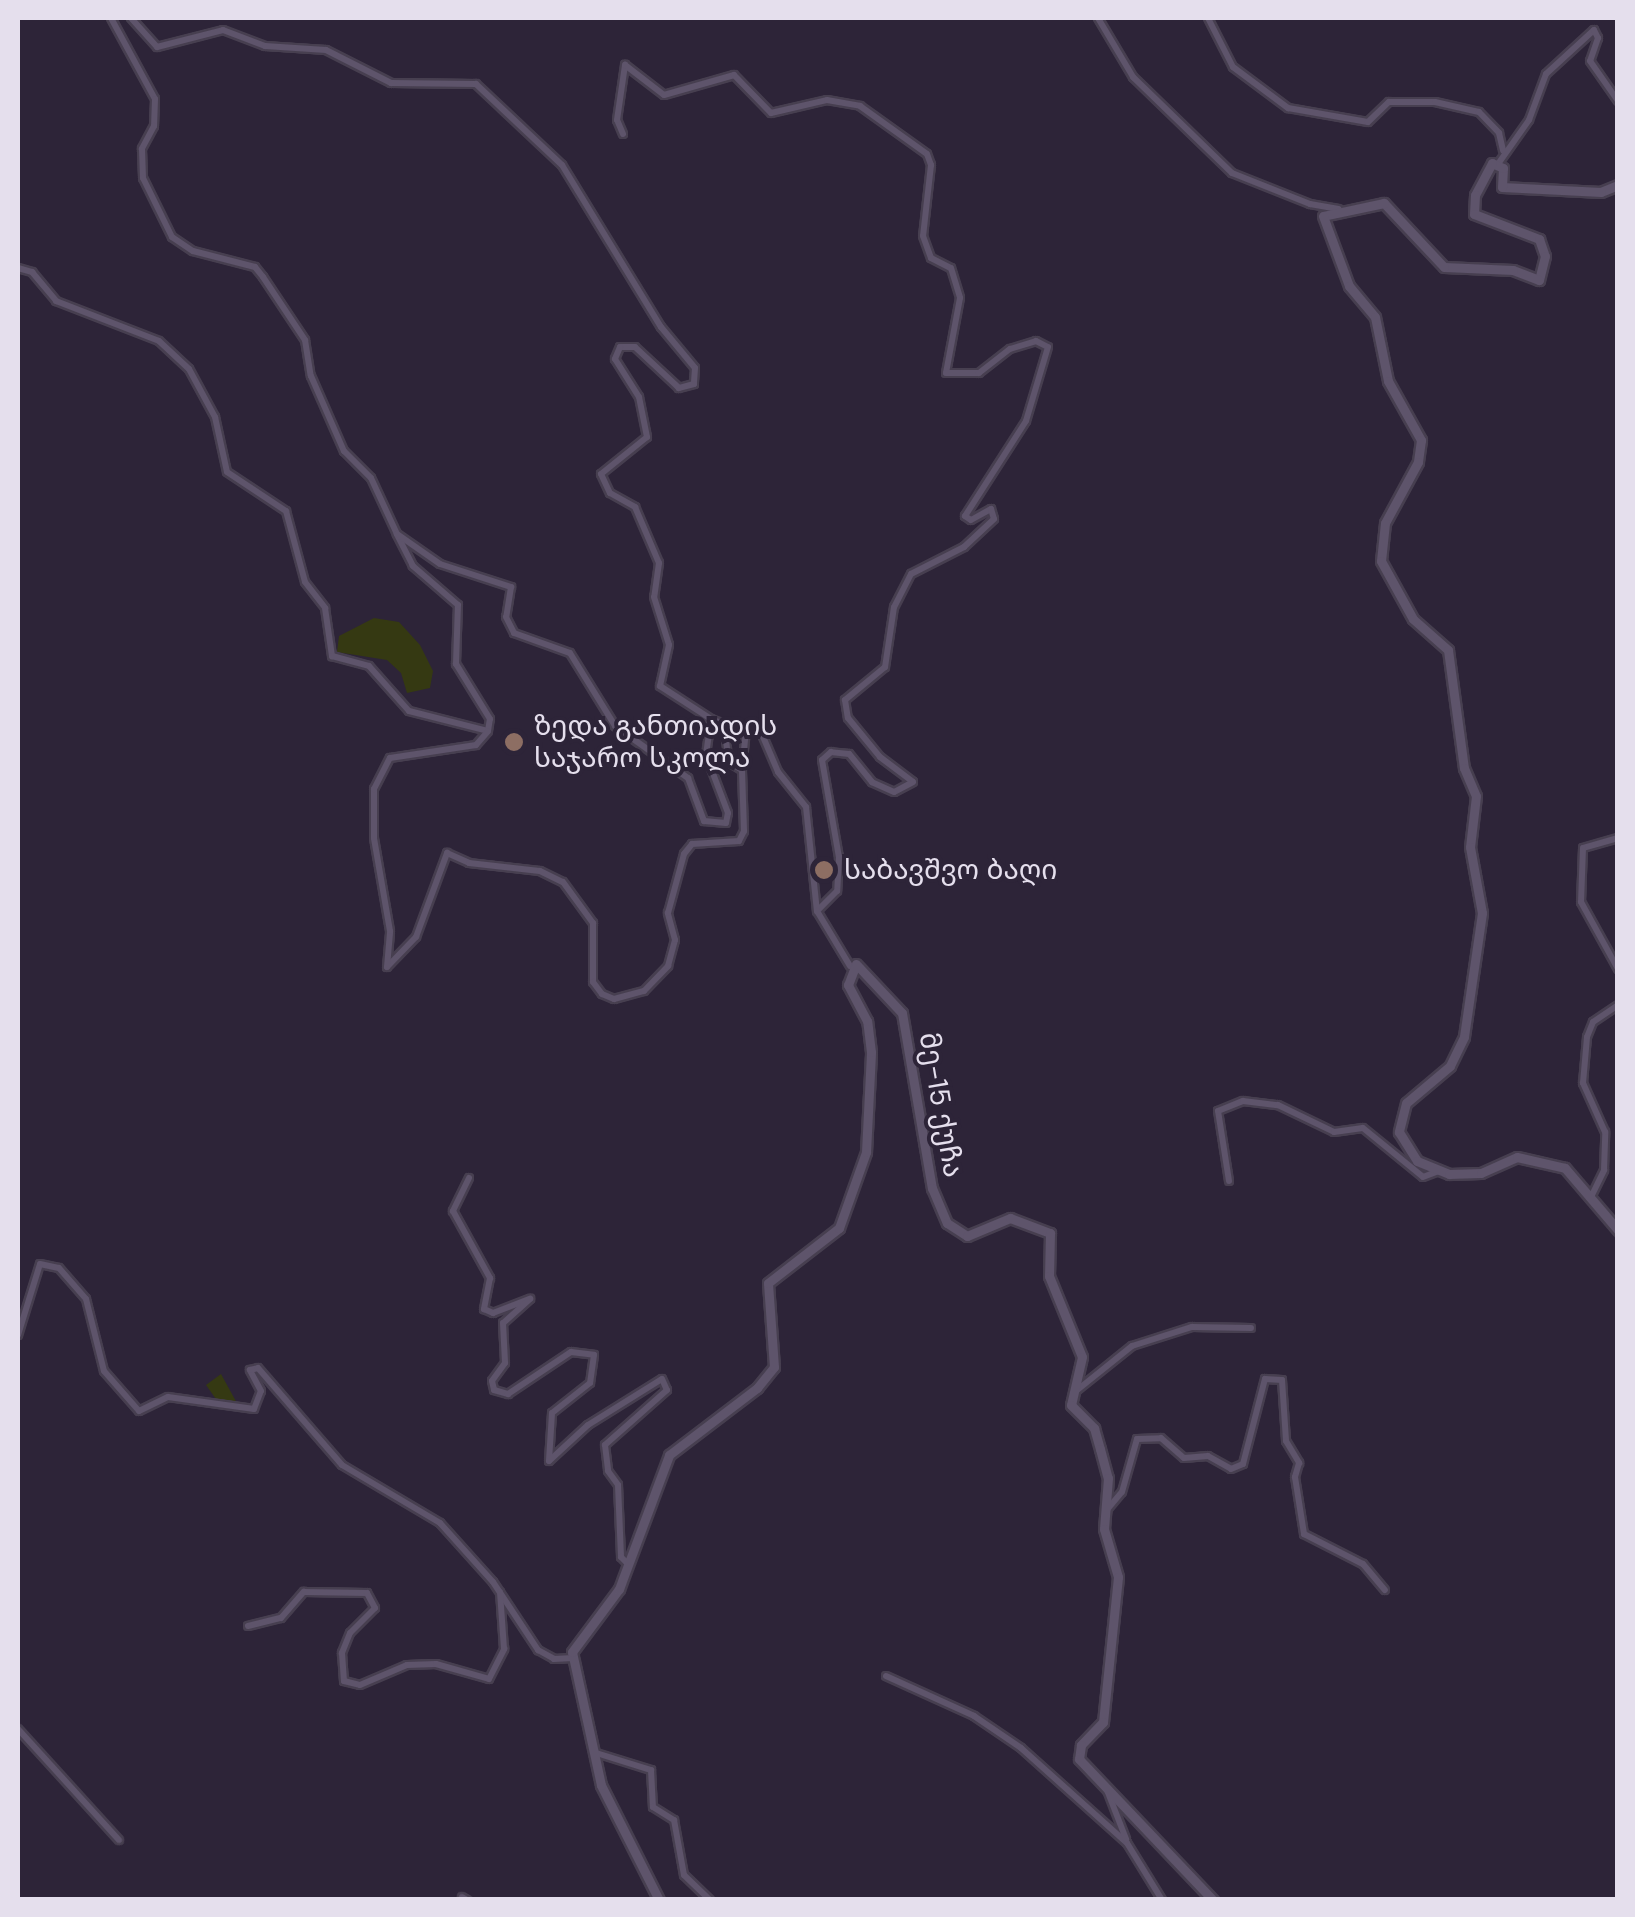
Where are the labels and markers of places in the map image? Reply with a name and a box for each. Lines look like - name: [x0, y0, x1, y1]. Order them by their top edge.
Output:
- place label: ზედა განთიადის საჯარო სკოლა: [534, 709, 777, 775]
- marker: ზედა განთიადის საჯარო სკოლა: [503, 731, 525, 753]
- place label: საბავშვო ბაღი: [844, 853, 1057, 887]
- marker: საბავშვო ბაღი: [813, 859, 835, 881]

